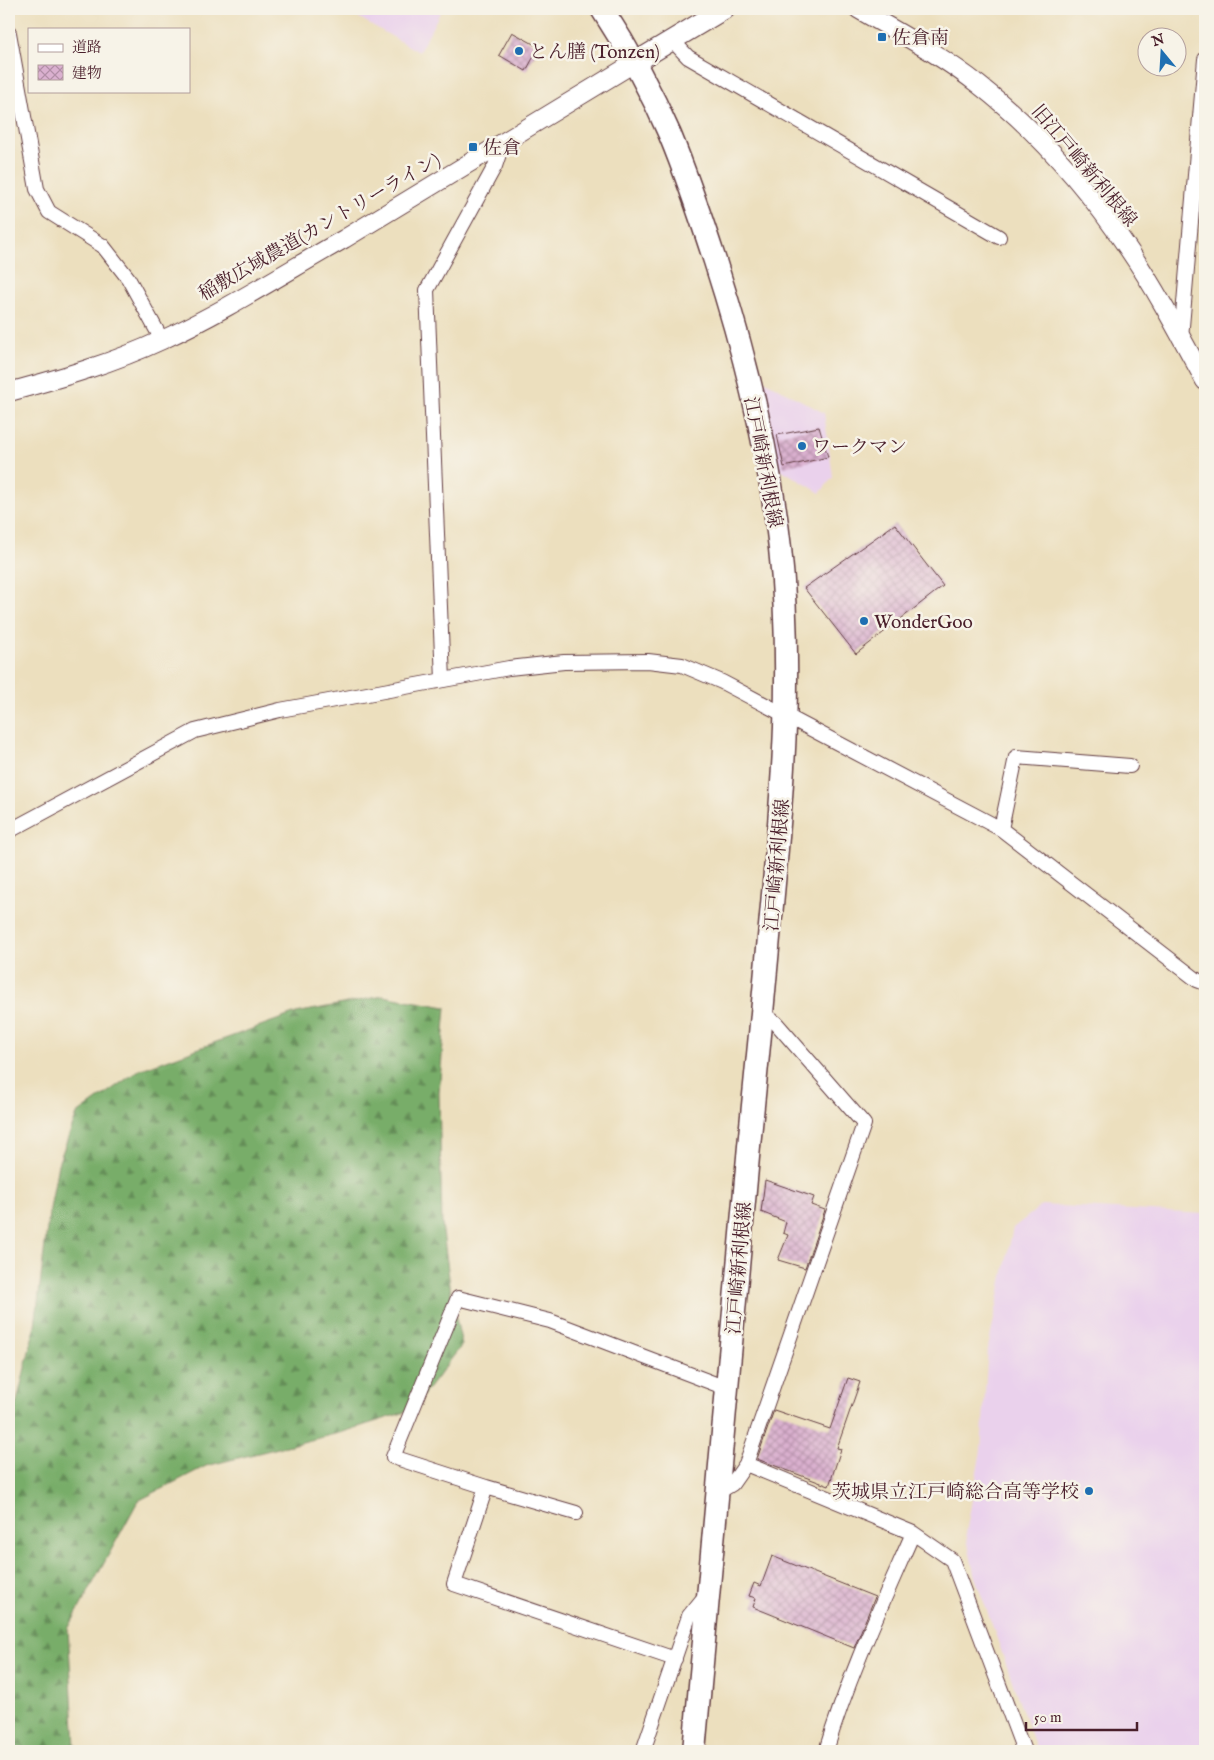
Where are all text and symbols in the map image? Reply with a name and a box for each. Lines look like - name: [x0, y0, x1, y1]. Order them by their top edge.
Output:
- place label: 佐倉南: [892, 27, 949, 51]
- legend: [28, 28, 190, 92]
- north arrow: [1136, 28, 1186, 78]
- text: N: [1149, 30, 1167, 51]
- marker: 佐倉南: [876, 31, 888, 43]
- text: 道路: [72, 38, 102, 57]
- place label: とん膳 (Tonzen): [529, 41, 660, 65]
- marker: とん膳 (Tonzen): [513, 45, 525, 57]
- text: 建物: [72, 64, 102, 83]
- street label: 旧江戸崎新利根線: [1025, 100, 1142, 232]
- place label: 佐倉: [483, 137, 521, 161]
- marker: 佐倉: [467, 141, 479, 153]
- street label: 稲敷広域農道(カントリーライン): [195, 149, 445, 307]
- street label: 江戸崎新利根線: [738, 395, 787, 530]
- place label: ワークマン: [812, 436, 907, 460]
- marker: ワークマン: [796, 440, 808, 452]
- place label: WonderGoo: [874, 611, 973, 635]
- marker: WonderGoo: [858, 615, 870, 627]
- street label: 江戸崎新利根線: [760, 798, 796, 932]
- street label: 江戸崎新利根線: [722, 1201, 758, 1335]
- place label: 茨城県立江戸崎総合高等学校: [832, 1481, 1079, 1505]
- marker: 茨城県立江戸崎総合高等学校: [1083, 1485, 1095, 1497]
- scale bar: [1026, 1700, 1138, 1732]
- text: 50 m: [1034, 1708, 1062, 1727]

